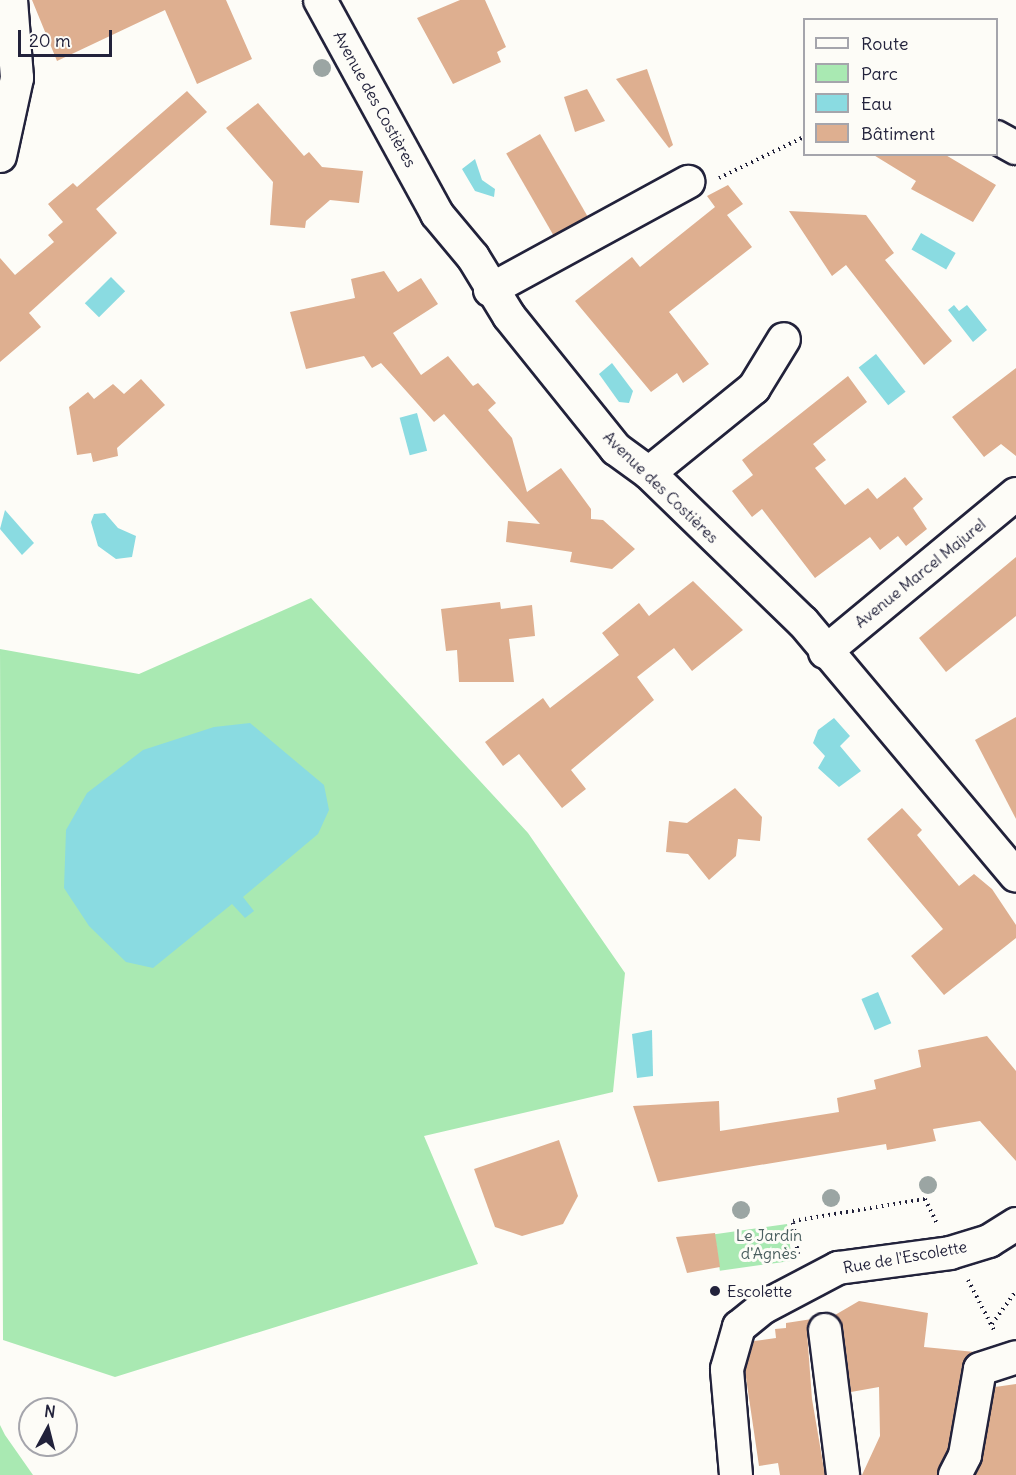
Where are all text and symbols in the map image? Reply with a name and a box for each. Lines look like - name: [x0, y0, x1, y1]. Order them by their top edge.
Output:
- scale bar: [21, 18, 116, 56]
- legend: [803, 18, 998, 156]
- street label: Avenue des Costières: [330, 28, 420, 170]
- text: 20 m: [29, 29, 71, 52]
- text: Route: [861, 32, 909, 55]
- text: Parc: [861, 62, 898, 85]
- text: Eau: [861, 92, 892, 115]
- text: Bâtiment: [861, 122, 935, 145]
- street label: Avenue des Costières: [599, 427, 723, 547]
- street label: Avenue Marcel Majurel: [851, 514, 989, 632]
- park label: Le Jardin d'Agnès: [736, 1225, 802, 1263]
- street label: Rue de l'Escolette: [842, 1237, 968, 1277]
- place label: Escolette: [727, 1281, 792, 1301]
- marker: Escolette: [708, 1284, 722, 1298]
- north arrow: [18, 1397, 78, 1457]
- text: N: [43, 1401, 57, 1422]

